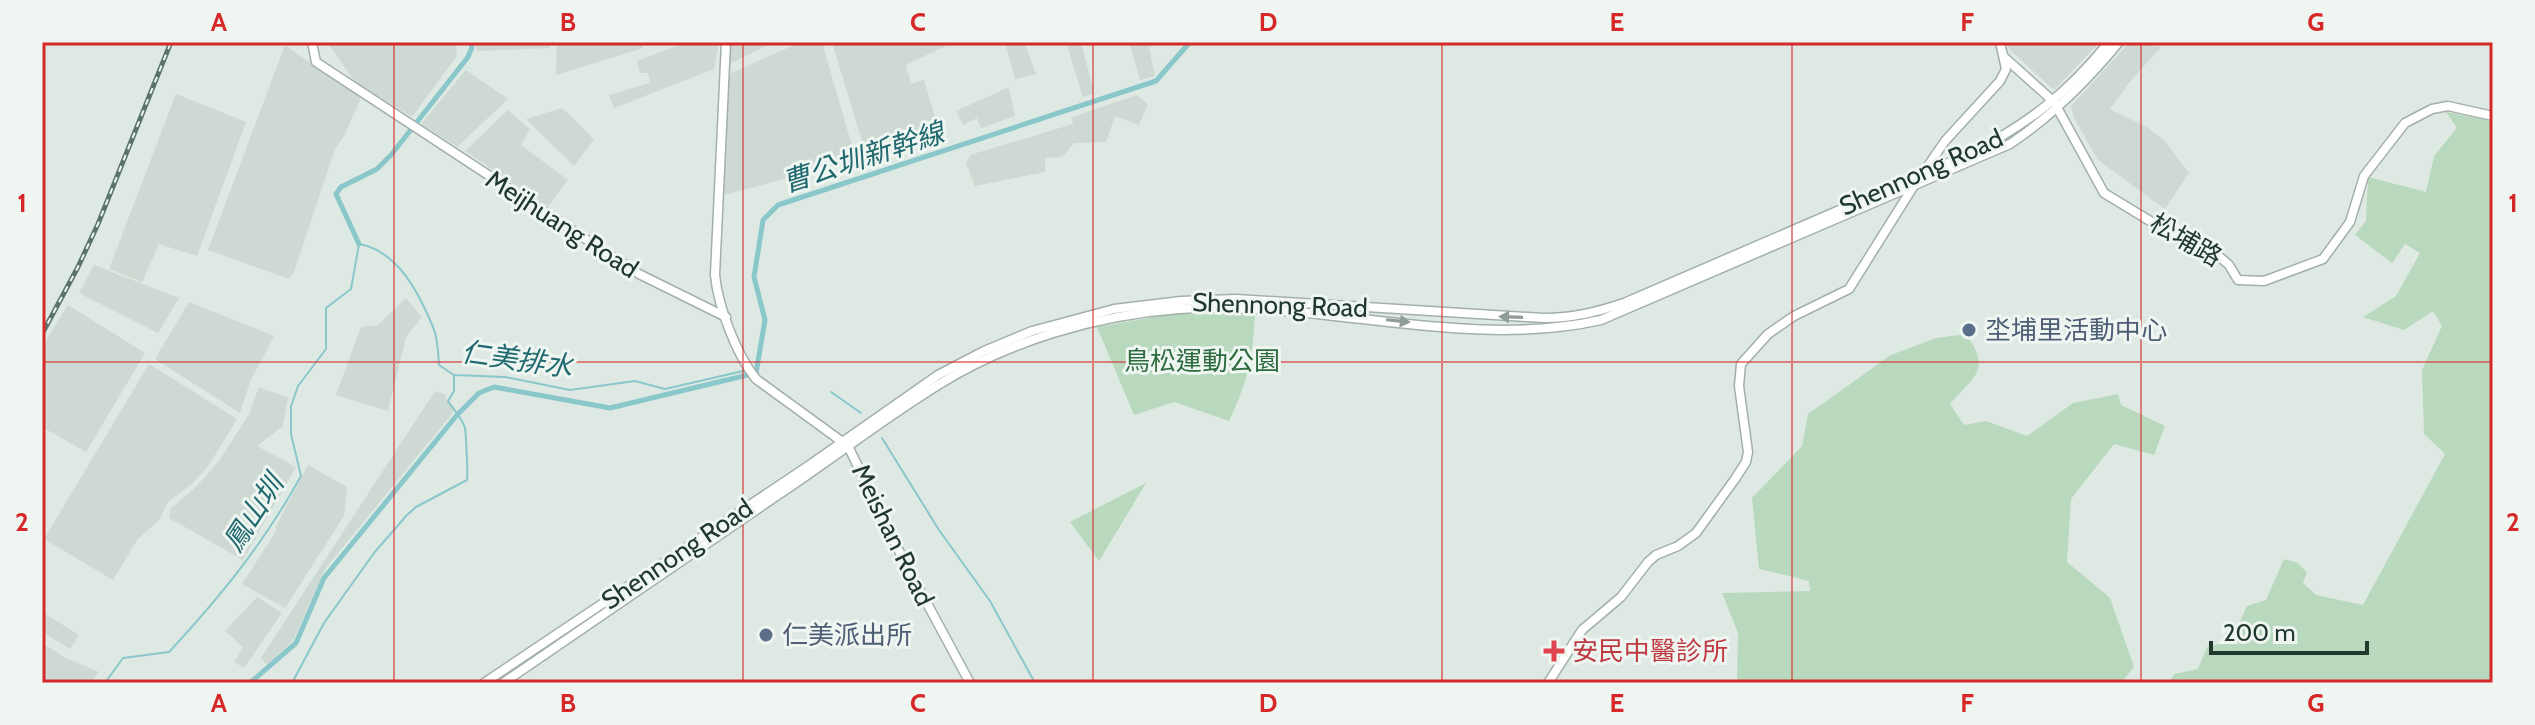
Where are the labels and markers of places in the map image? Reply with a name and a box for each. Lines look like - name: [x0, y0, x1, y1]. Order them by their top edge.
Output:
- place label: 坔埔里活動中心: [1985, 314, 2167, 346]
- marker: 坔埔里活動中心: [1960, 321, 1978, 339]
- place label: 仁美派出所: [782, 619, 912, 651]
- marker: 仁美派出所: [757, 626, 775, 644]
- place label: 安民中醫診所: [1572, 635, 1728, 667]
- marker: 安民中醫診所: [1543, 640, 1565, 662]

